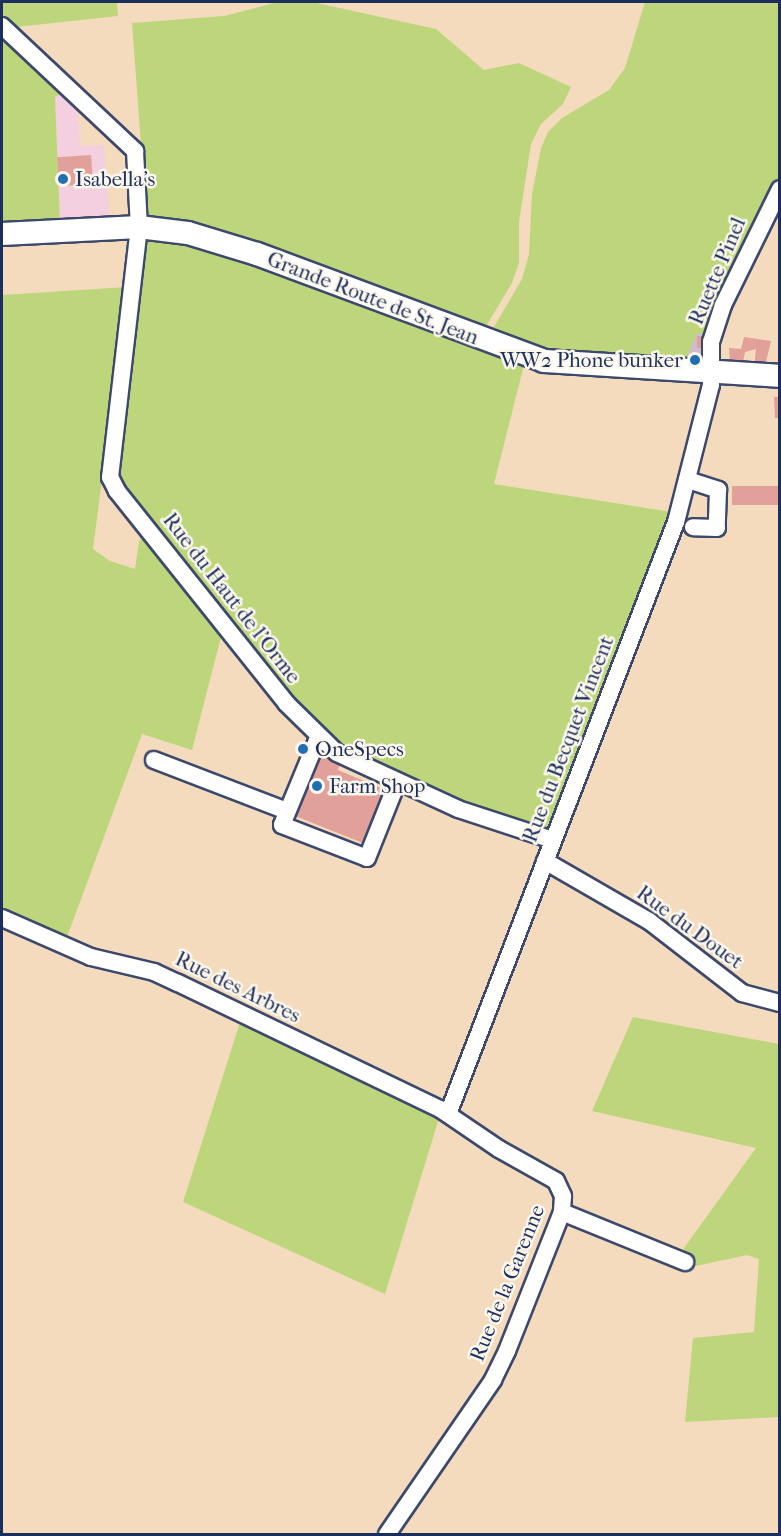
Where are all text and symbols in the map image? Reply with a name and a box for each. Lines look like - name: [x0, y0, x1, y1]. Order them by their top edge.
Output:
- place label: Isabella's: [75, 166, 155, 192]
- marker: Isabella's: [56, 172, 70, 186]
- street label: Ruette Pinel: [683, 214, 751, 328]
- street label: Grande Route de St. Jean: [264, 246, 482, 350]
- place label: WW2 Phone bunker: [500, 347, 683, 373]
- marker: WW2 Phone bunker: [688, 353, 702, 367]
- street label: Rue du Haut de l'Orme: [158, 508, 306, 688]
- street label: Rue du Becquet Vincent: [517, 632, 619, 846]
- place label: OneSpecs: [315, 736, 404, 762]
- marker: OneSpecs: [296, 742, 310, 756]
- place label: Farm Shop: [329, 773, 425, 799]
- marker: Farm Shop: [310, 779, 324, 793]
- street label: Rue du Douet: [632, 880, 748, 974]
- street label: Rue des Arbres: [171, 946, 305, 1028]
- street label: Rue de la Garenne: [464, 1201, 550, 1365]

